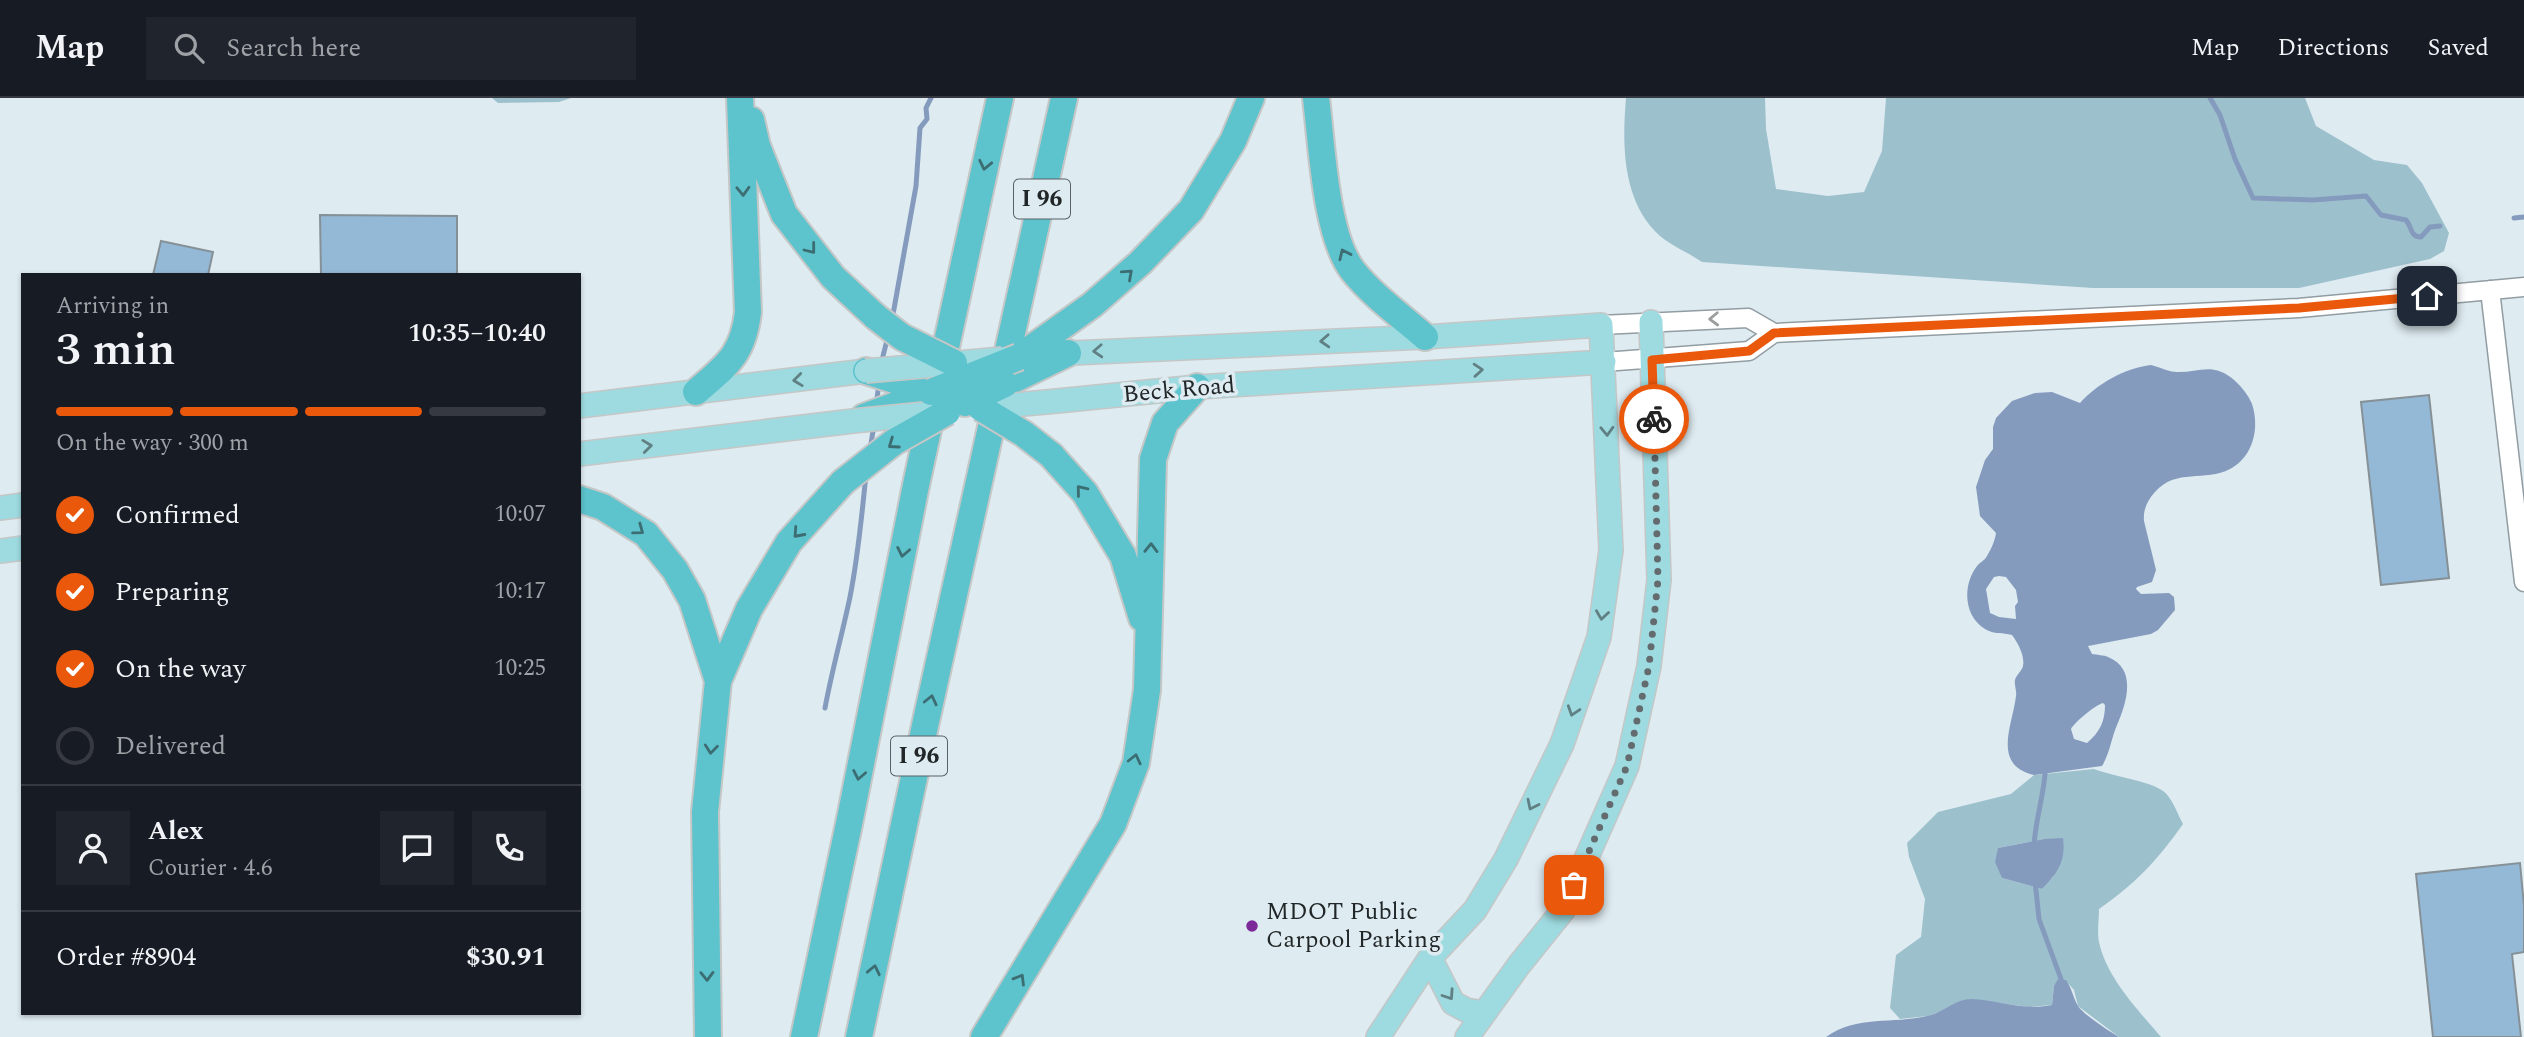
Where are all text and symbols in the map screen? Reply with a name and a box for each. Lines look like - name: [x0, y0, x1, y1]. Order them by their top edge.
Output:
- search box: [146, 17, 636, 80]
- text: Map: [35, 23, 104, 73]
- text: Search here: [226, 28, 361, 68]
- icon: search: [170, 29, 208, 67]
- text: Map: [2191, 30, 2239, 66]
- text: Directions: [2277, 30, 2389, 66]
- text: Saved: [2427, 30, 2489, 66]
- one-way arrow: [979, 159, 994, 171]
- road number: I 96: [1014, 180, 1070, 218]
- one-way arrow: [736, 185, 751, 196]
- one-way arrow: [803, 241, 816, 253]
- one-way arrow: [1338, 248, 1352, 261]
- pin: [2397, 266, 2457, 326]
- one-way arrow: [1120, 270, 1133, 282]
- icon: home: [2408, 277, 2446, 315]
- text: Arriving in: [56, 289, 169, 324]
- one-way arrow: [1709, 312, 1720, 327]
- text: 10:35–10:40: [408, 313, 546, 353]
- text: 3 min: [56, 315, 175, 385]
- one-way arrow: [1319, 334, 1330, 349]
- one-way arrow: [1092, 344, 1103, 359]
- one-way arrow: [1473, 363, 1484, 378]
- street label: Beck Road: [1121, 367, 1237, 413]
- one-way arrow: [792, 372, 804, 387]
- courier: [1619, 384, 1689, 454]
- icon: bike: [1635, 400, 1673, 438]
- one-way arrow: [1599, 425, 1614, 436]
- text: On the way · 300 m: [56, 426, 249, 461]
- one-way arrow: [888, 436, 901, 448]
- one-way arrow: [641, 439, 653, 454]
- one-way arrow: [1077, 485, 1090, 497]
- text: Confirmed: [115, 495, 240, 535]
- icon: check: [56, 496, 94, 534]
- text: 10:07: [494, 497, 546, 532]
- one-way arrow: [631, 522, 644, 534]
- one-way arrow: [794, 525, 806, 538]
- one-way arrow: [1143, 542, 1158, 553]
- one-way arrow: [896, 546, 911, 558]
- text: Preparing: [115, 572, 229, 612]
- icon: check: [56, 573, 94, 611]
- text: 10:17: [494, 574, 546, 609]
- one-way arrow: [1595, 609, 1610, 621]
- text: On the way: [115, 649, 246, 689]
- icon: check: [56, 650, 94, 688]
- text: 10:25: [494, 651, 546, 686]
- one-way arrow: [923, 694, 938, 706]
- one-way arrow: [1567, 704, 1581, 717]
- text: Delivered: [115, 726, 226, 766]
- road number: I 96: [891, 736, 947, 776]
- one-way arrow: [704, 744, 719, 755]
- one-way arrow: [1127, 754, 1142, 766]
- one-way arrow: [852, 769, 867, 781]
- one-way arrow: [1527, 798, 1541, 810]
- button: person: [56, 811, 130, 885]
- text: Alex: [148, 811, 203, 851]
- button: chat: [380, 811, 454, 885]
- button: phone: [472, 811, 546, 885]
- text: Courier · 4.6: [148, 851, 273, 886]
- pin: [1544, 855, 1604, 915]
- icon: bag: [1555, 866, 1593, 904]
- place label: MDOT Public Carpool Parking: [1266, 894, 1441, 958]
- marker: MDOT Public Carpool Parking: [1244, 918, 1260, 934]
- text: Order #8904: [56, 937, 196, 977]
- text: $30.91: [466, 937, 546, 977]
- one-way arrow: [865, 964, 880, 976]
- one-way arrow: [699, 972, 715, 982]
- one-way arrow: [1011, 973, 1024, 986]
- one-way arrow: [1441, 987, 1454, 1000]

